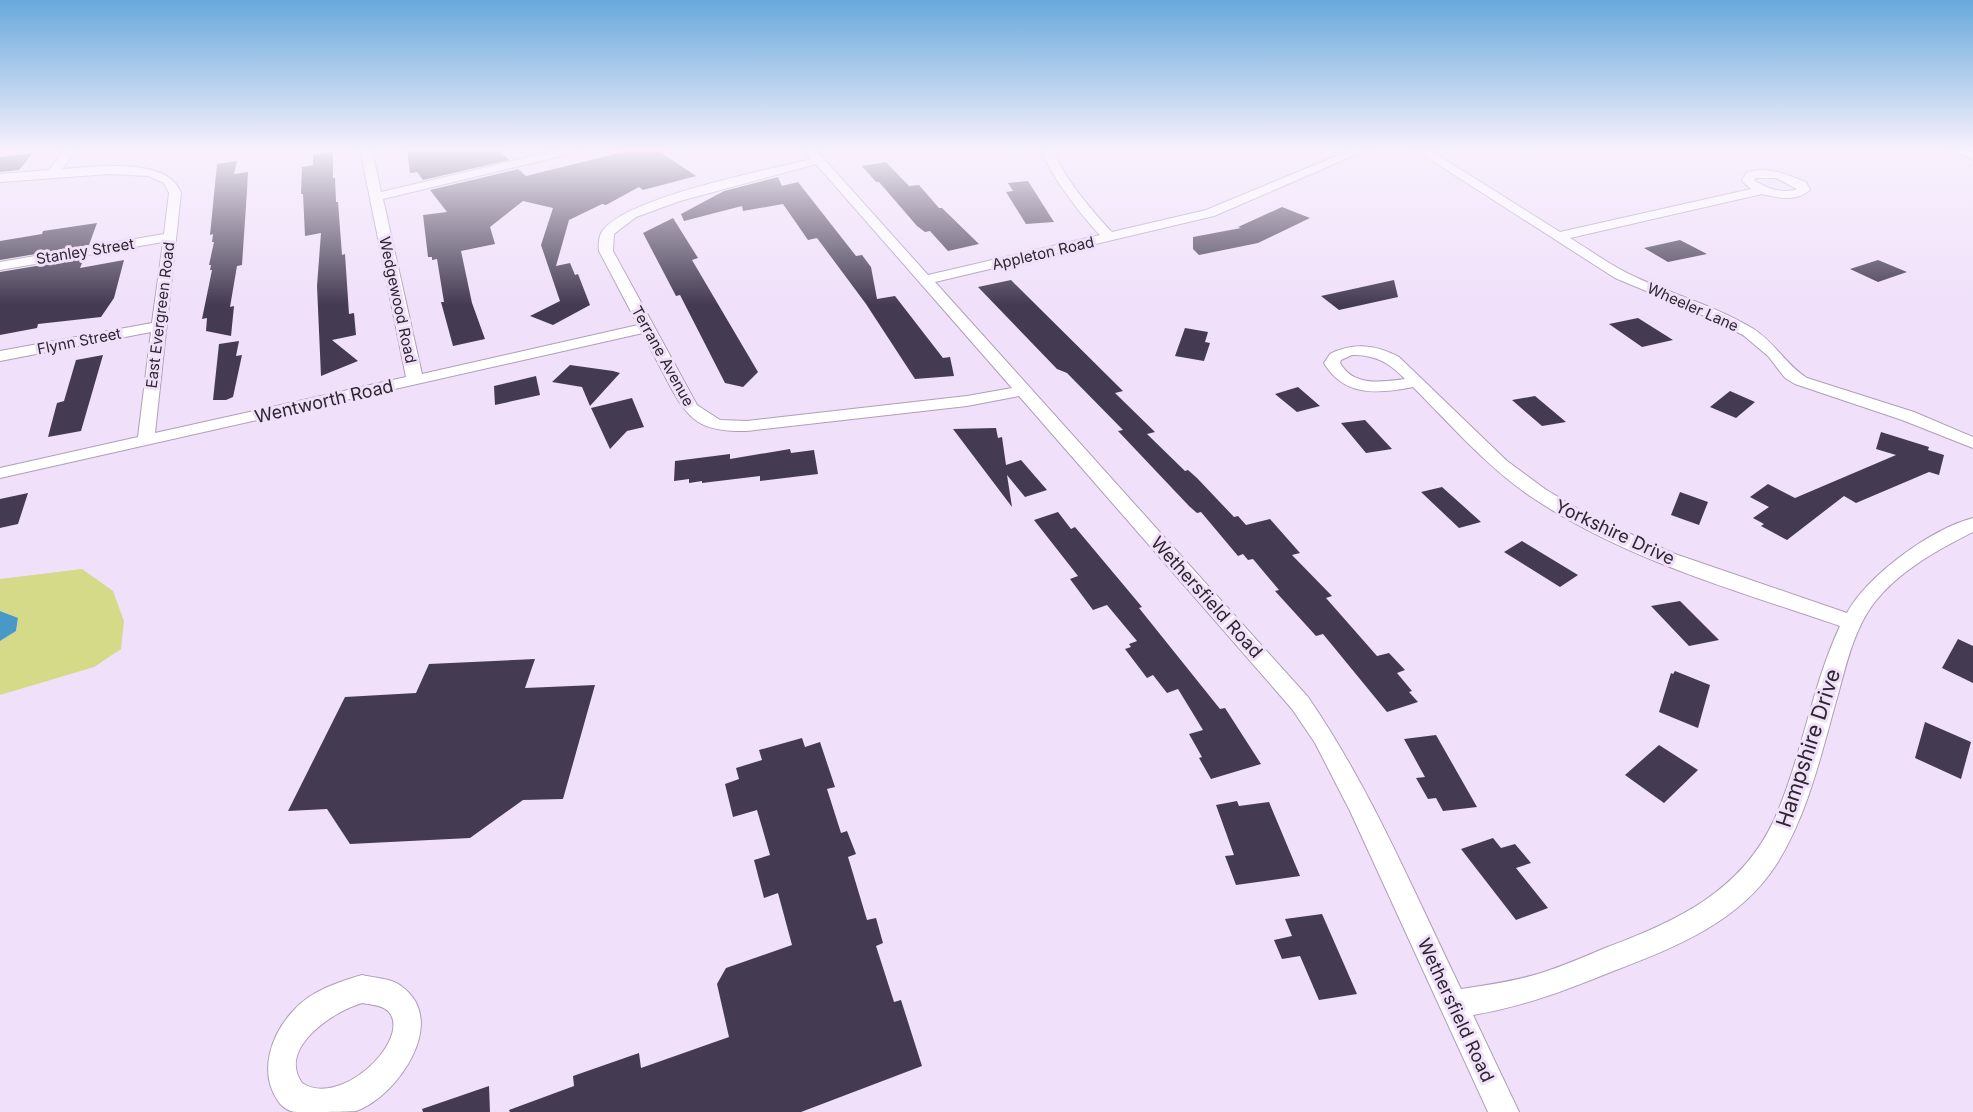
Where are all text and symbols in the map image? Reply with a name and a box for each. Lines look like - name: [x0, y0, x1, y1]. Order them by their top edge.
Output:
- street label: Appleton Road: [990, 232, 1096, 274]
- street label: Stanley Street: [35, 234, 135, 268]
- street label: Wedgewood Road: [375, 235, 421, 365]
- street label: East Evergreen Road: [142, 241, 178, 389]
- street label: Wheeler Lane: [1644, 278, 1742, 336]
- street label: Terrane Avenue: [628, 303, 698, 409]
- street label: Flynn Street: [35, 324, 123, 358]
- street label: Wentworth Road: [253, 375, 395, 427]
- street label: Yorkshire Drive: [1552, 495, 1678, 569]
- street label: Wethersfield Road: [1147, 532, 1267, 662]
- street label: Hampshire Drive: [1771, 666, 1845, 830]
- street label: Wethersfield Road: [1414, 935, 1498, 1085]

